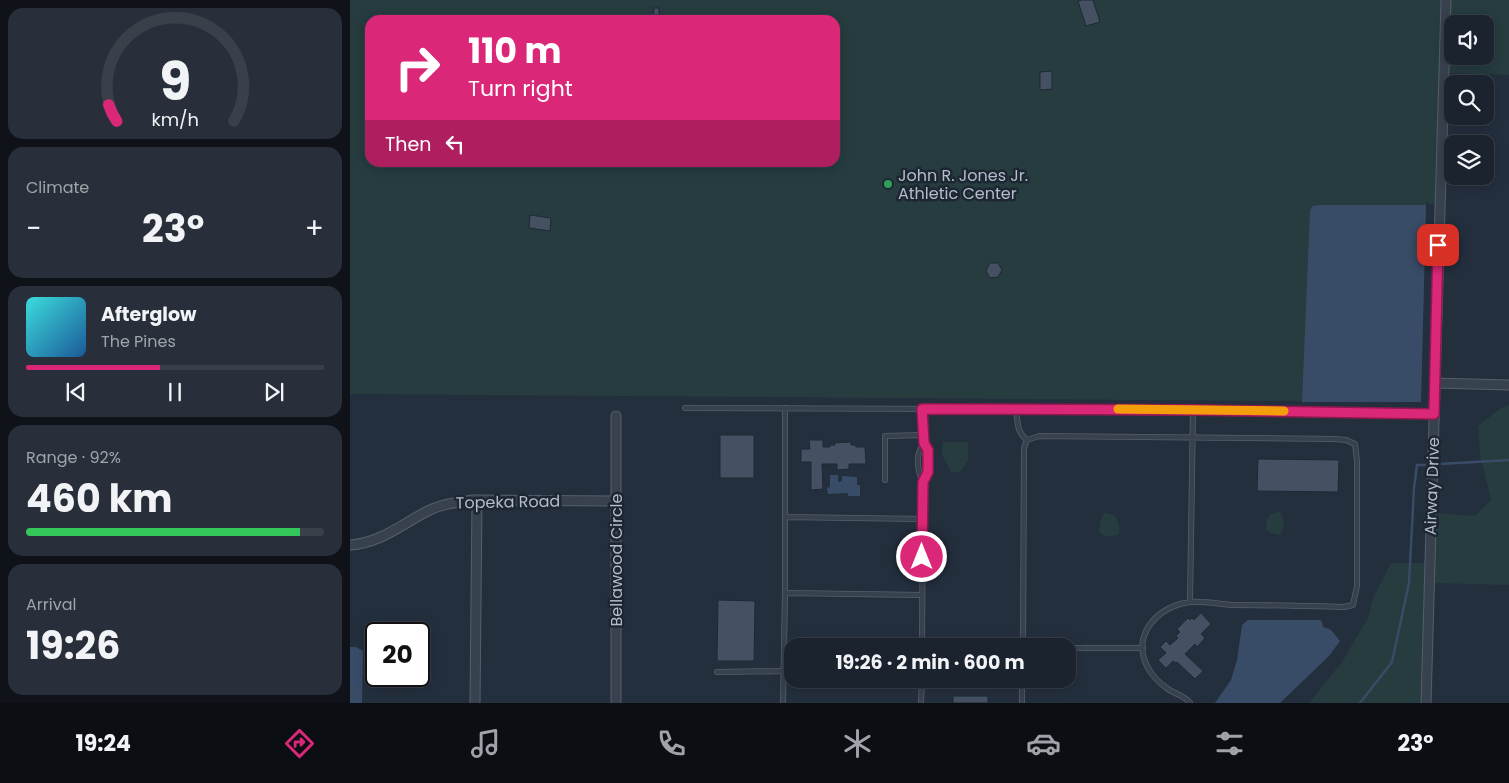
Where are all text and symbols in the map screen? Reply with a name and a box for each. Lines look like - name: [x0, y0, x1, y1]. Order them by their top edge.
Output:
- map controls: [1444, 15, 1494, 185]
- button: sound: [1444, 15, 1494, 65]
- text: 110 m: [468, 26, 562, 75]
- icon: right: [385, 35, 450, 100]
- text: 9: [159, 45, 191, 118]
- text: Turn right: [468, 73, 573, 104]
- button: search: [1444, 75, 1494, 125]
- text: km/h: [151, 107, 199, 132]
- icon: left: [441, 130, 469, 158]
- text: Then: [385, 131, 431, 158]
- button: layers: [1444, 135, 1494, 185]
- place label: John R. Jones Jr. Athletic Center: [898, 164, 1028, 205]
- text: Climate: [26, 176, 89, 199]
- marker: John R. Jones Jr. Athletic Center: [882, 178, 894, 190]
- text: 23°: [142, 202, 204, 255]
- text: −: [26, 209, 41, 248]
- text: +: [305, 209, 324, 248]
- pin: [1417, 224, 1459, 266]
- icon: arrive: [1424, 231, 1452, 259]
- text: Afterglow: [101, 301, 196, 328]
- text: The Pines: [101, 330, 176, 353]
- icon: previous: [62, 378, 90, 406]
- icon: pause: [161, 378, 189, 406]
- icon: next: [260, 378, 288, 406]
- street label: Airway Drive: [1419, 437, 1445, 535]
- text: Range · 92%: [26, 446, 121, 469]
- text: 460 km: [26, 472, 173, 525]
- street label: Topeka Road: [456, 490, 560, 514]
- street label: Bellawood Circle: [605, 493, 628, 626]
- position arrow: [895, 530, 947, 582]
- text: Arrival: [26, 593, 76, 616]
- text: 19:26: [26, 619, 120, 672]
- speed limit sign: 20: [365, 622, 430, 687]
- text: 19:26 · 2 min · 600 m: [835, 649, 1025, 676]
- icon: directions: [282, 726, 317, 761]
- icon: music: [468, 726, 503, 761]
- icon: phone: [654, 726, 689, 761]
- icon: climate: [840, 726, 875, 761]
- icon: car: [1026, 726, 1061, 761]
- icon: filters: [1212, 726, 1247, 761]
- text: 19:24: [75, 728, 131, 759]
- text: 23°: [1397, 728, 1433, 759]

